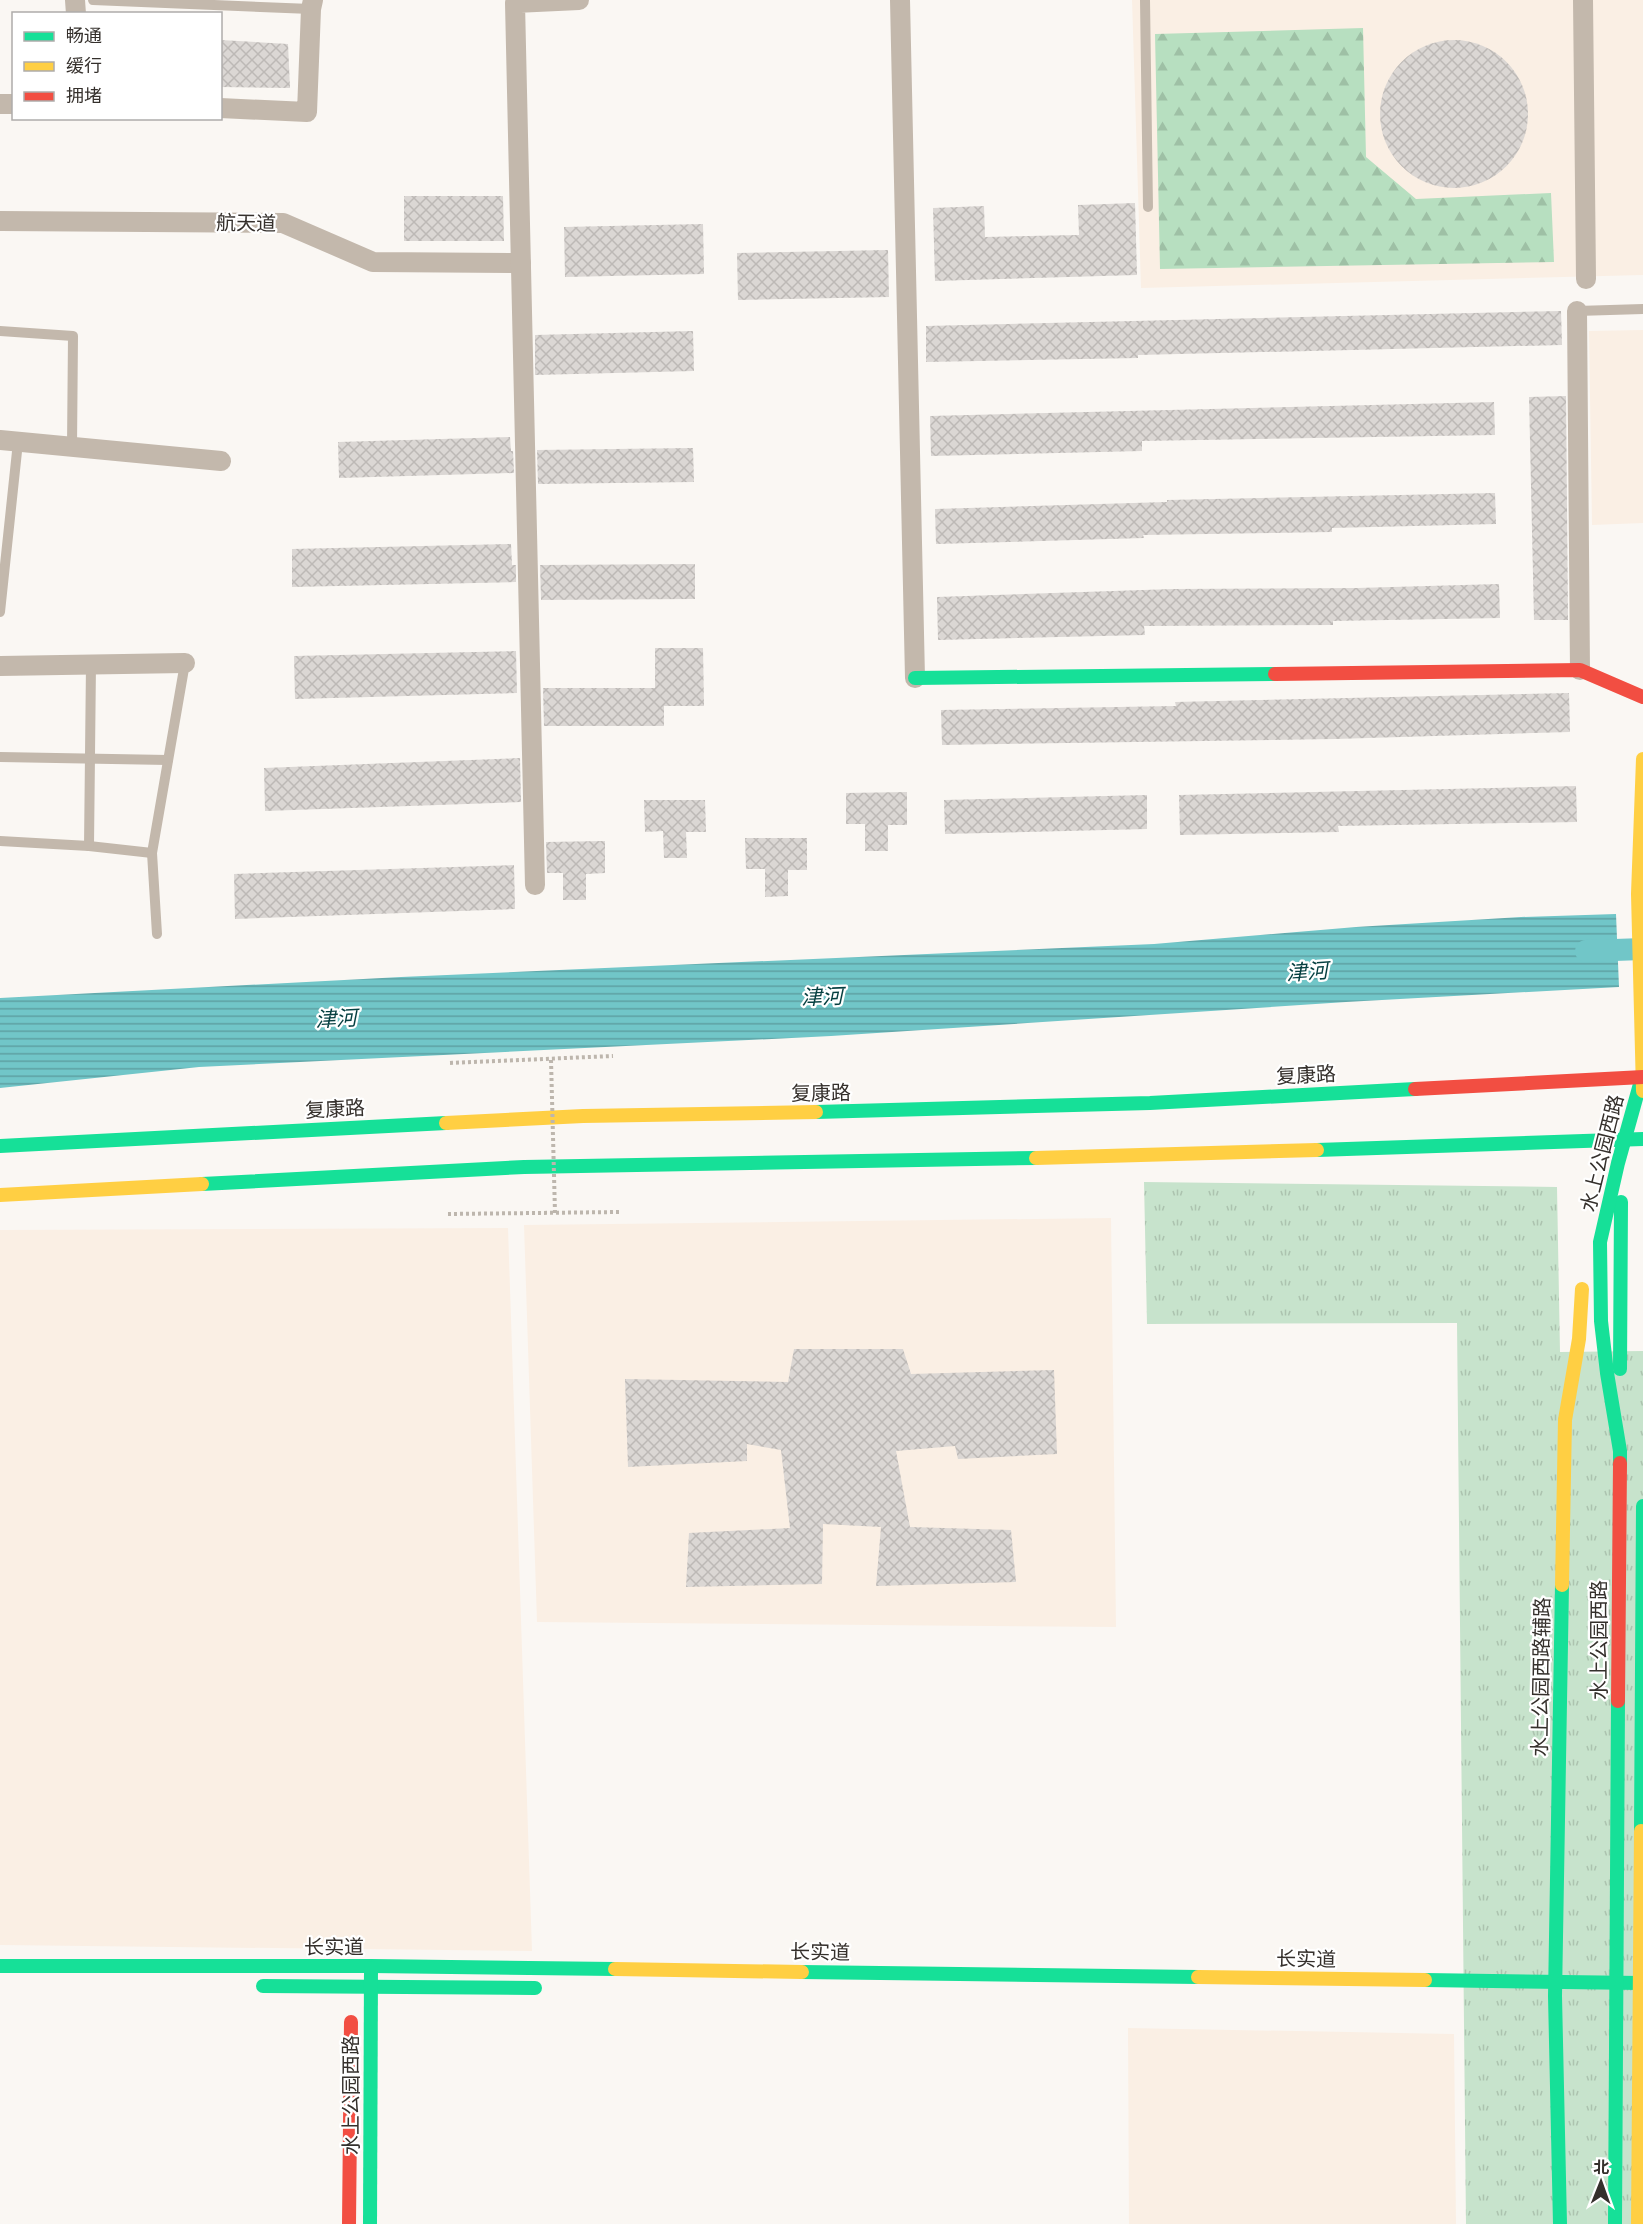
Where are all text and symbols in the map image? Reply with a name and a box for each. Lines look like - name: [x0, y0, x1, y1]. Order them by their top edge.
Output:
- legend: [12, 12, 222, 120]
- text: 畅通: [66, 25, 102, 46]
- text: 缓行: [66, 55, 102, 76]
- text: 拥堵: [66, 85, 102, 106]
- street label: 航天道: [216, 210, 276, 235]
- water label: 津河: [1285, 957, 1333, 984]
- water label: 津河: [801, 983, 847, 1009]
- water label: 津河: [314, 1005, 362, 1031]
- street label: 复康路: [1275, 1061, 1337, 1088]
- street label: 复康路: [791, 1080, 851, 1105]
- street label: 水上公园西路: [1576, 1092, 1627, 1214]
- street label: 复康路: [304, 1095, 366, 1122]
- street label: 水上公园西路: [1587, 1580, 1610, 1700]
- street label: 水上公园西路辅路: [1528, 1597, 1553, 1757]
- street label: 长实道: [304, 1935, 364, 1958]
- street label: 长实道: [790, 1939, 850, 1964]
- street label: 长实道: [1276, 1946, 1336, 1971]
- street label: 水上公园西路: [339, 2035, 362, 2155]
- north arrow: [1571, 2152, 1631, 2212]
- text: 北: [1593, 2158, 1609, 2176]

